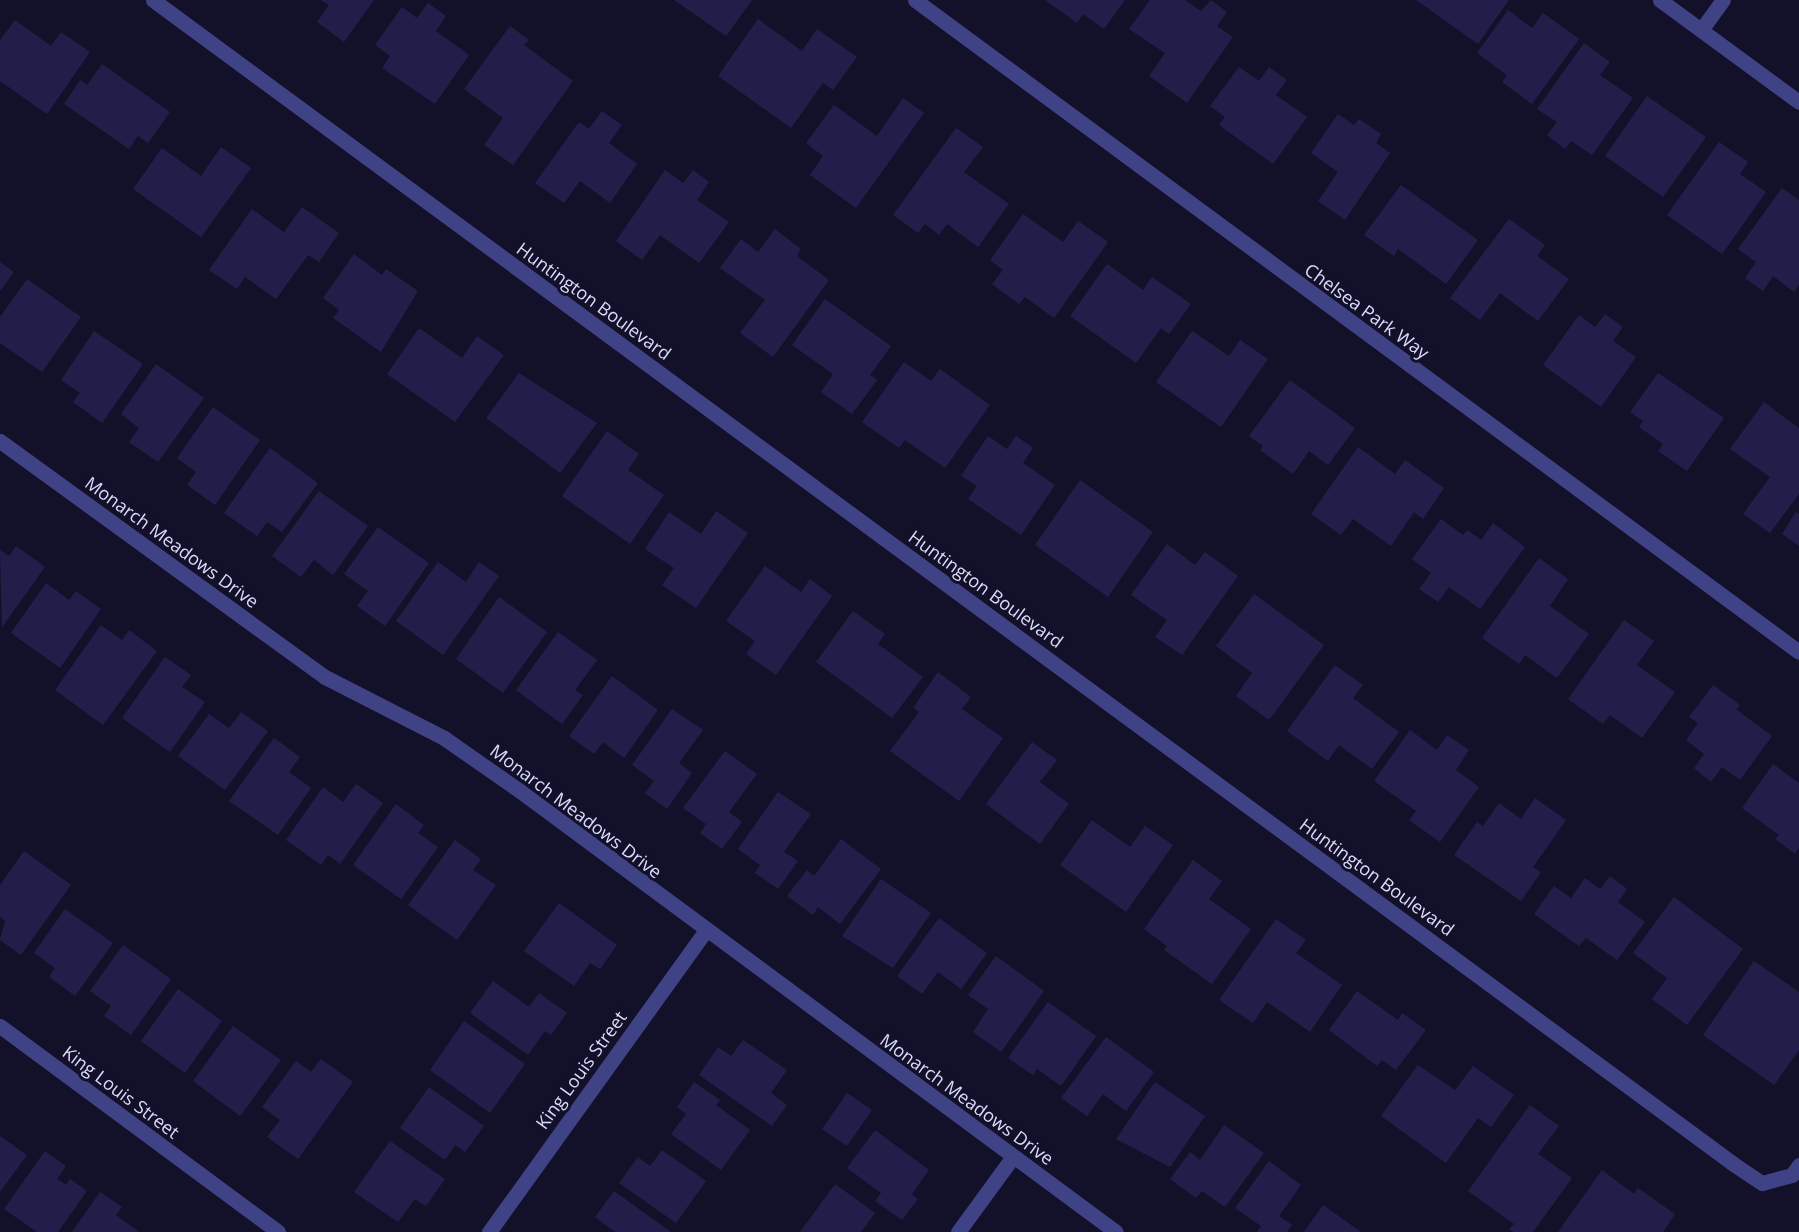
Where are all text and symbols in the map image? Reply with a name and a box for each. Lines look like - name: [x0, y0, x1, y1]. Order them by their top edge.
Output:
- street label: Huntington Boulevard: [513, 238, 675, 364]
- street label: Chelsea Park Way: [1301, 259, 1433, 363]
- street label: Monarch Meadows Drive: [81, 472, 263, 612]
- street label: Huntington Boulevard: [905, 526, 1067, 652]
- street label: Monarch Meadows Drive: [486, 739, 666, 883]
- street label: Huntington Boulevard: [1296, 814, 1458, 940]
- street label: King Louis Street: [531, 1007, 631, 1133]
- street label: Monarch Meadows Drive: [876, 1029, 1058, 1169]
- street label: King Louis Street: [58, 1041, 184, 1143]

